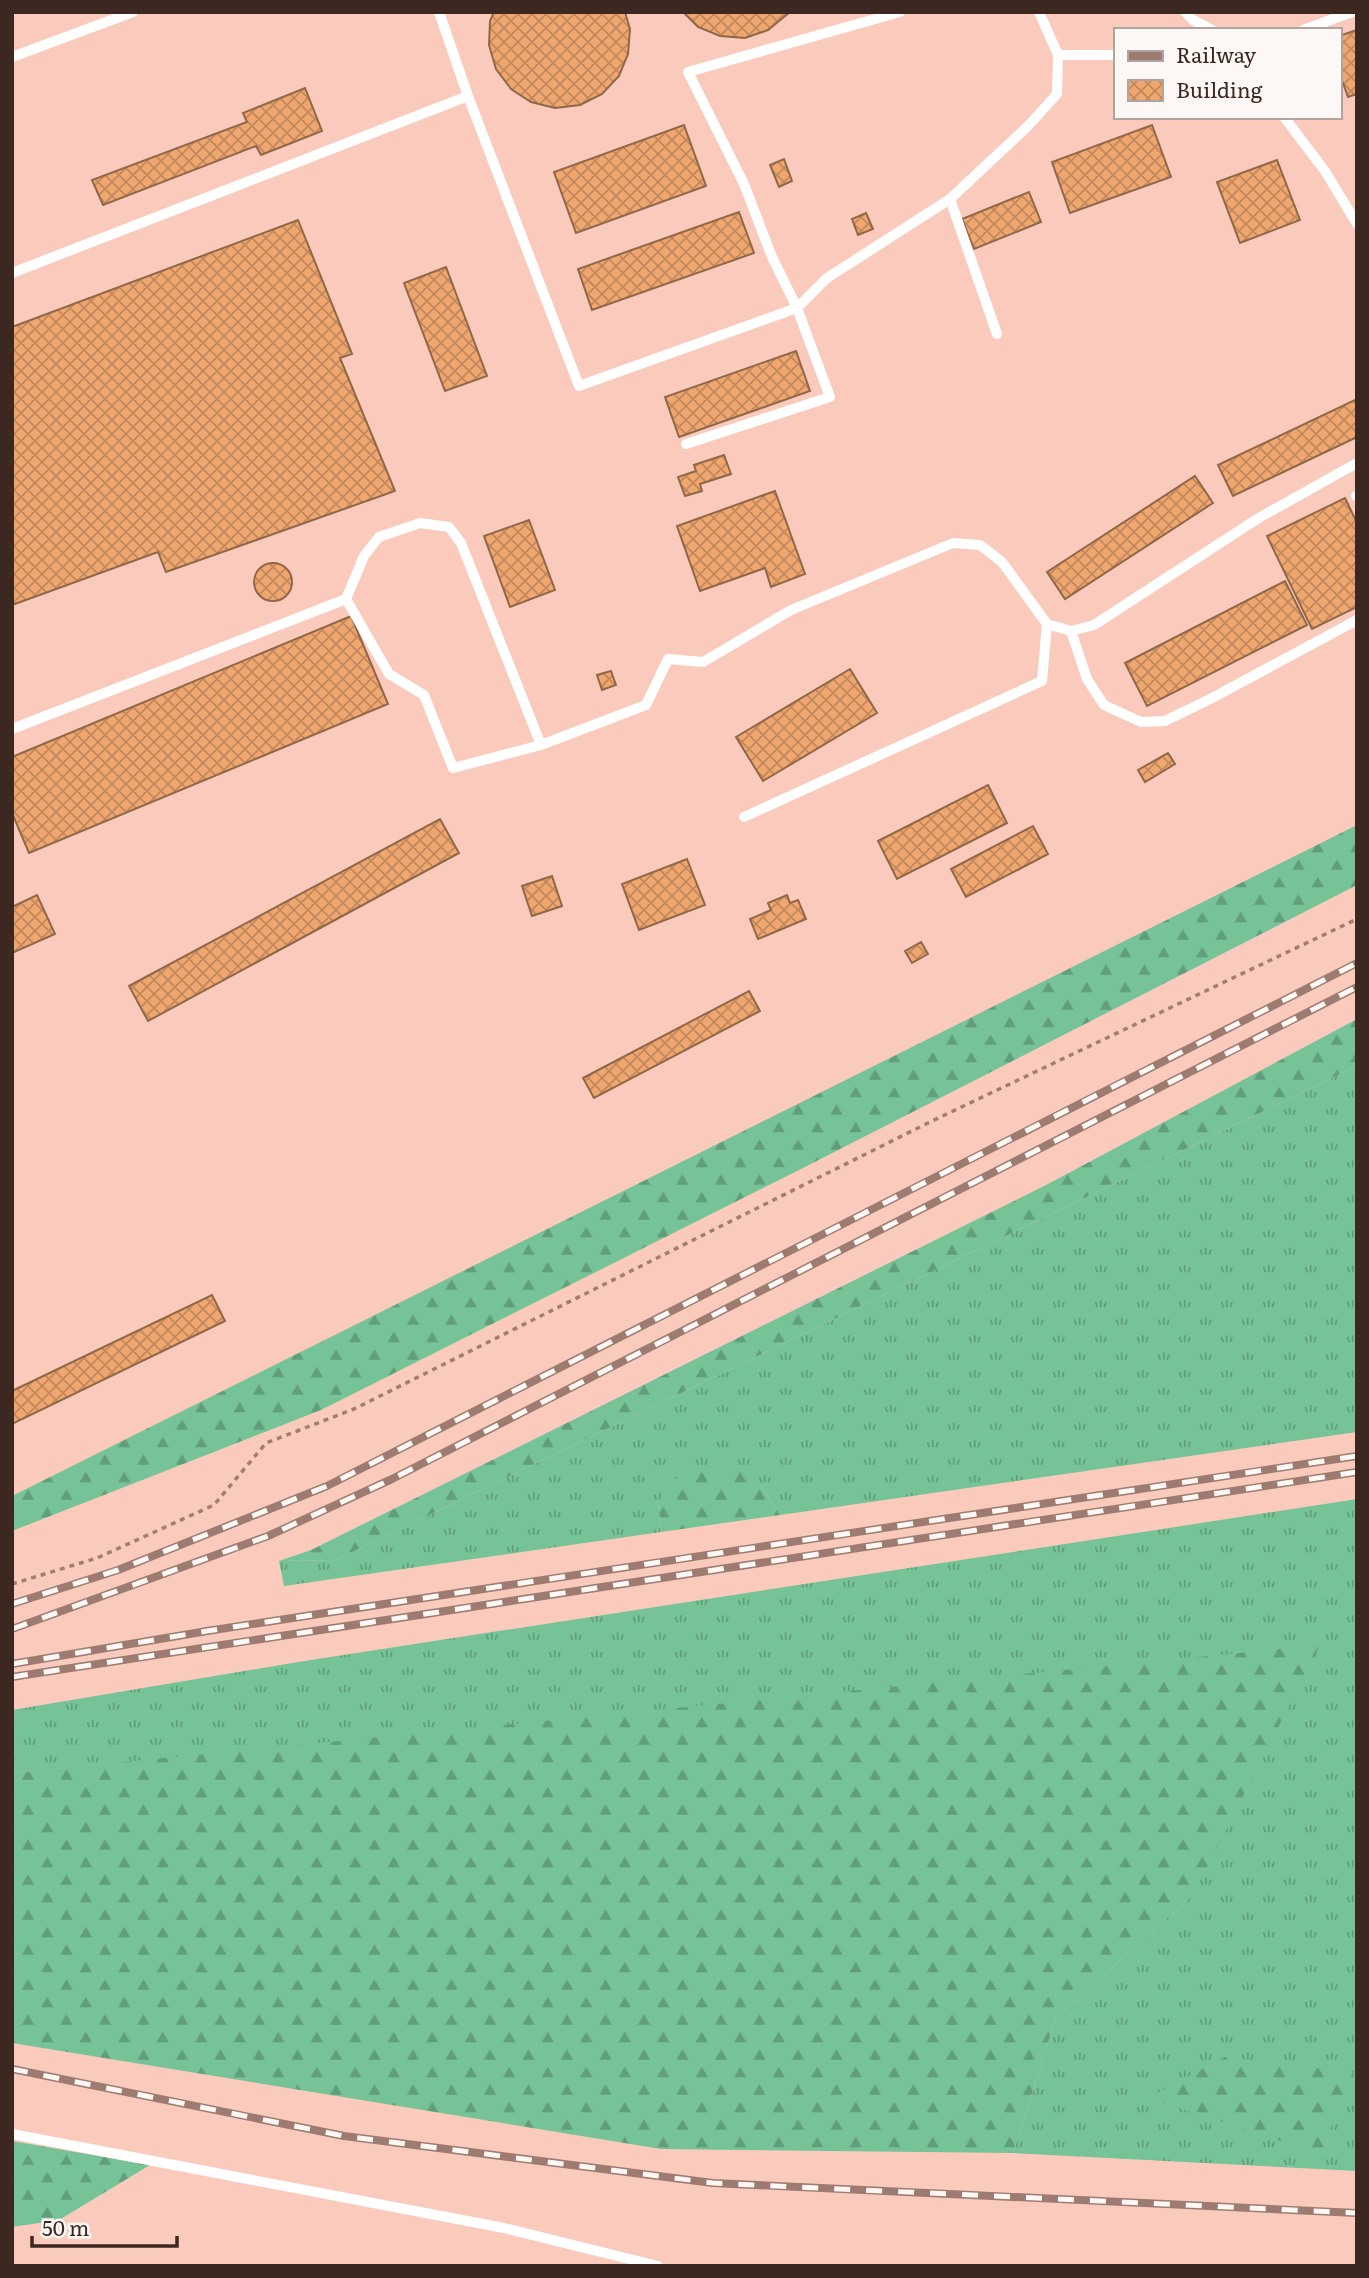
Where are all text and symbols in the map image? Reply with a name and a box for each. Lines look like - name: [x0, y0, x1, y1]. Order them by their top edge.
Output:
- legend: [1114, 28, 1341, 119]
- text: Railway: [1176, 38, 1257, 69]
- text: Building: [1176, 73, 1263, 104]
- scale bar: [32, 2204, 177, 2248]
- text: 50 m: [42, 2211, 89, 2242]

